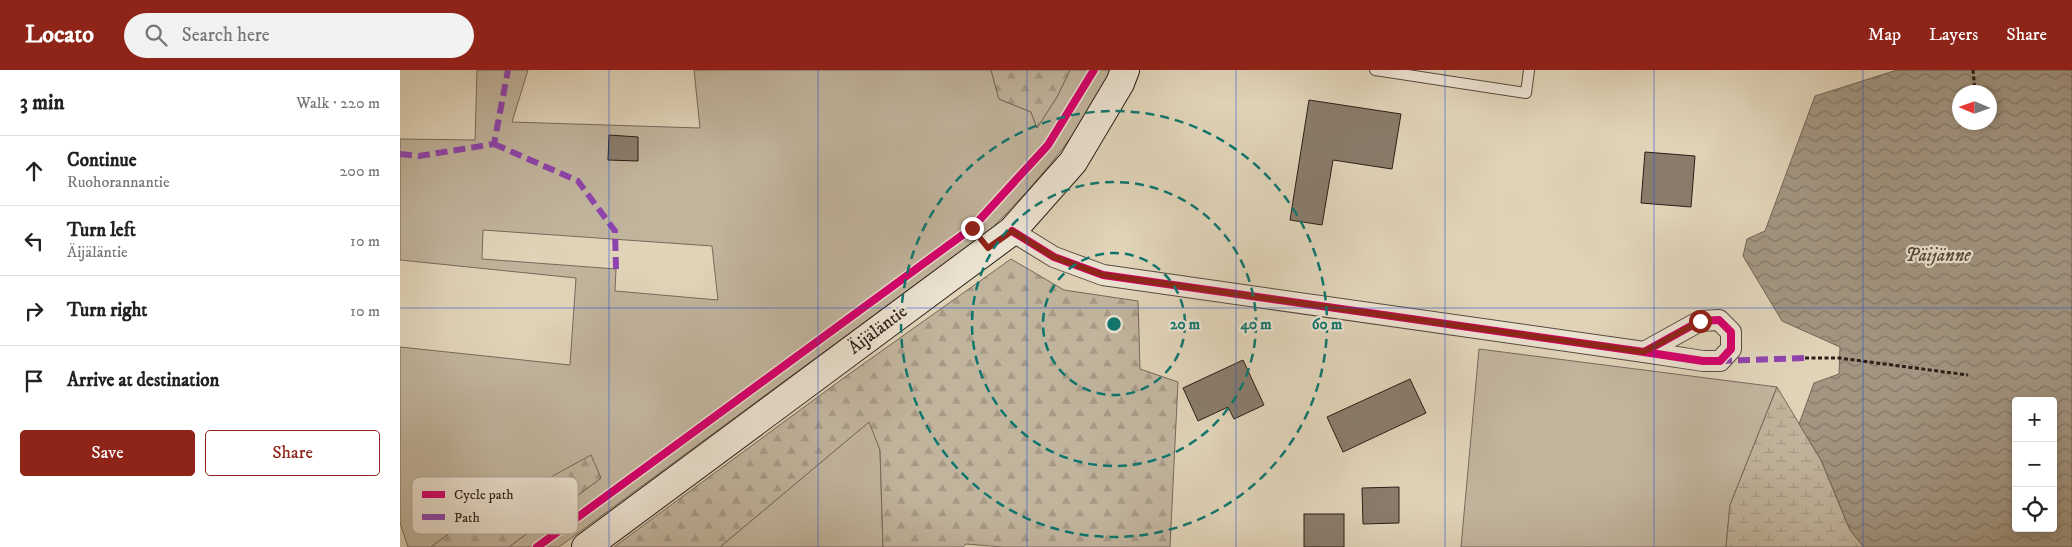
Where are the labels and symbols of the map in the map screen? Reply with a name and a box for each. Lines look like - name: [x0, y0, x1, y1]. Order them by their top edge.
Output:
- north arrow: [1952, 85, 1997, 130]
- route end: [961, 217, 984, 240]
- water label: Päijänne: [1905, 244, 1971, 267]
- street label: Äijäläntie: [844, 301, 912, 359]
- route start: [1689, 310, 1712, 333]
- centre of rings: [1105, 315, 1123, 333]
- text: 20 m: [1170, 315, 1201, 334]
- text: 40 m: [1239, 315, 1272, 334]
- text: 60 m: [1312, 315, 1343, 334]
- legend: [412, 477, 578, 534]
- text: Cycle path: [454, 486, 514, 504]
- text: Path: [454, 509, 481, 527]

